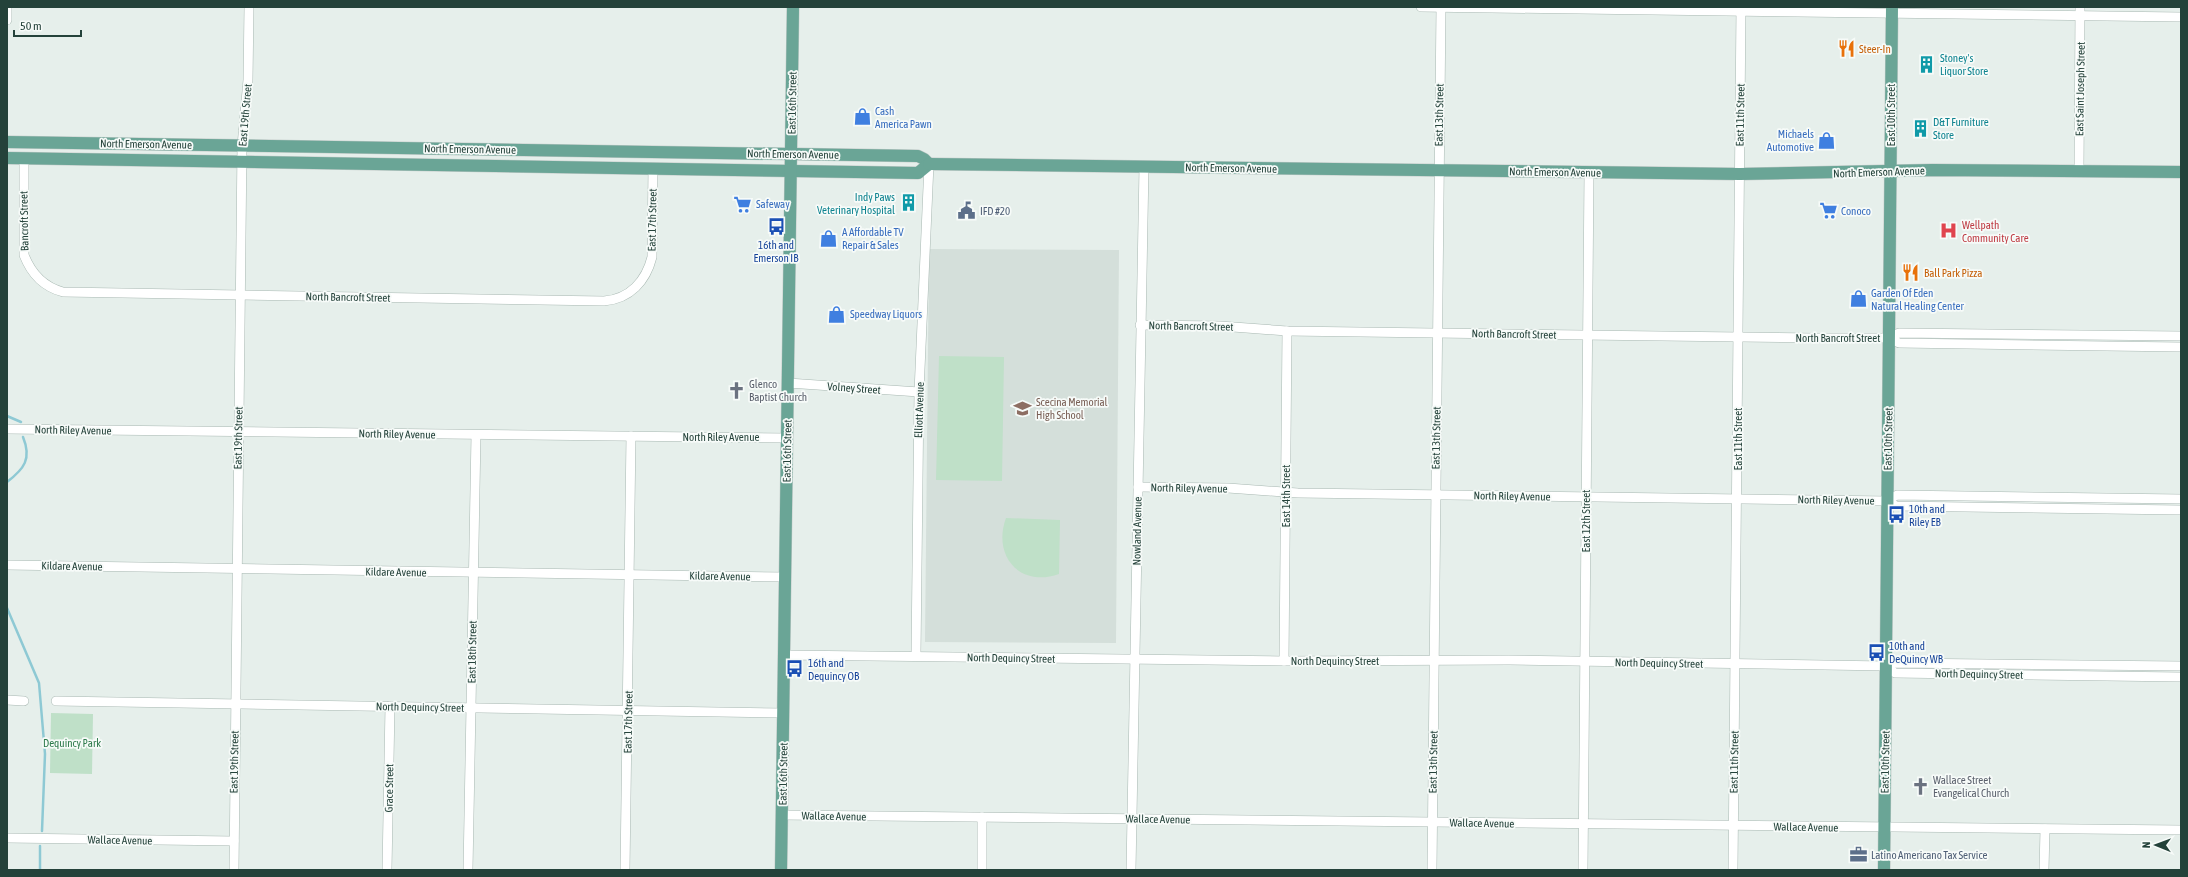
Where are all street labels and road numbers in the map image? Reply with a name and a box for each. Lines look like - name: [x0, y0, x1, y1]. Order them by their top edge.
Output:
- street label: East Saint Joseph Street: [2073, 42, 2087, 136]
- street label: East 16th Street: [785, 71, 799, 135]
- street label: East 19th Street: [236, 83, 254, 147]
- street label: East 13th Street: [1432, 83, 1446, 147]
- street label: East 11th Street: [1733, 83, 1747, 147]
- street label: East 10th Street: [1885, 84, 1897, 146]
- street label: North Emerson Avenue: [100, 137, 192, 151]
- street label: North Emerson Avenue: [424, 142, 516, 156]
- street label: North Emerson Avenue: [747, 147, 839, 161]
- street label: North Emerson Avenue: [1185, 161, 1277, 175]
- street label: North Emerson Avenue: [1833, 164, 1925, 180]
- street label: North Emerson Avenue: [1509, 165, 1601, 179]
- street label: East 17th Street: [645, 188, 659, 252]
- street label: Bancroft Street: [17, 191, 31, 251]
- street label: North Bancroft Street: [305, 290, 391, 304]
- street label: North Bancroft Street: [1148, 319, 1234, 333]
- street label: North Bancroft Street: [1471, 327, 1557, 341]
- street label: North Bancroft Street: [1796, 332, 1880, 344]
- street label: Volney Street: [827, 380, 881, 396]
- street label: Elliott Avenue: [912, 382, 926, 438]
- street label: East 19th Street: [231, 406, 245, 470]
- street label: East 13th Street: [1429, 406, 1443, 470]
- street label: East 10th Street: [1881, 407, 1895, 471]
- street label: East 11th Street: [1732, 408, 1744, 470]
- street label: East 16th Street: [780, 419, 794, 483]
- street label: North Riley Avenue: [34, 423, 112, 437]
- street label: North Riley Avenue: [358, 427, 436, 441]
- street label: North Riley Avenue: [682, 431, 760, 443]
- street label: East 14th Street: [1280, 465, 1292, 527]
- street label: North Riley Avenue: [1150, 481, 1228, 495]
- street label: North Riley Avenue: [1473, 489, 1551, 503]
- street label: East 12th Street: [1580, 490, 1592, 552]
- street label: North Riley Avenue: [1797, 493, 1875, 507]
- street label: Nowland Avenue: [1130, 497, 1144, 565]
- street label: Kildare Avenue: [41, 559, 103, 573]
- street label: Kildare Avenue: [365, 565, 427, 579]
- street label: Kildare Avenue: [689, 569, 751, 583]
- street label: East 18th Street: [465, 620, 479, 684]
- street label: North Dequincy Street: [967, 651, 1055, 665]
- street label: North Dequincy Street: [1291, 655, 1379, 667]
- street label: North Dequincy Street: [1615, 656, 1703, 670]
- street label: North Dequincy Street: [1935, 667, 2023, 681]
- street label: East 17th Street: [621, 690, 635, 754]
- street label: North Dequincy Street: [376, 700, 464, 714]
- street label: East 19th Street: [227, 730, 241, 794]
- street label: East 13th Street: [1426, 730, 1440, 794]
- street label: East 11th Street: [1727, 730, 1741, 794]
- street label: East 10th Street: [1878, 730, 1892, 794]
- street label: East 16th Street: [776, 742, 790, 806]
- street label: Grace Street: [383, 764, 395, 812]
- street label: Wallace Avenue: [802, 809, 866, 823]
- street label: Wallace Avenue: [1126, 812, 1190, 826]
- street label: Wallace Avenue: [1450, 816, 1514, 830]
- street label: Wallace Avenue: [1774, 820, 1838, 834]
- street label: Wallace Avenue: [88, 833, 152, 847]

